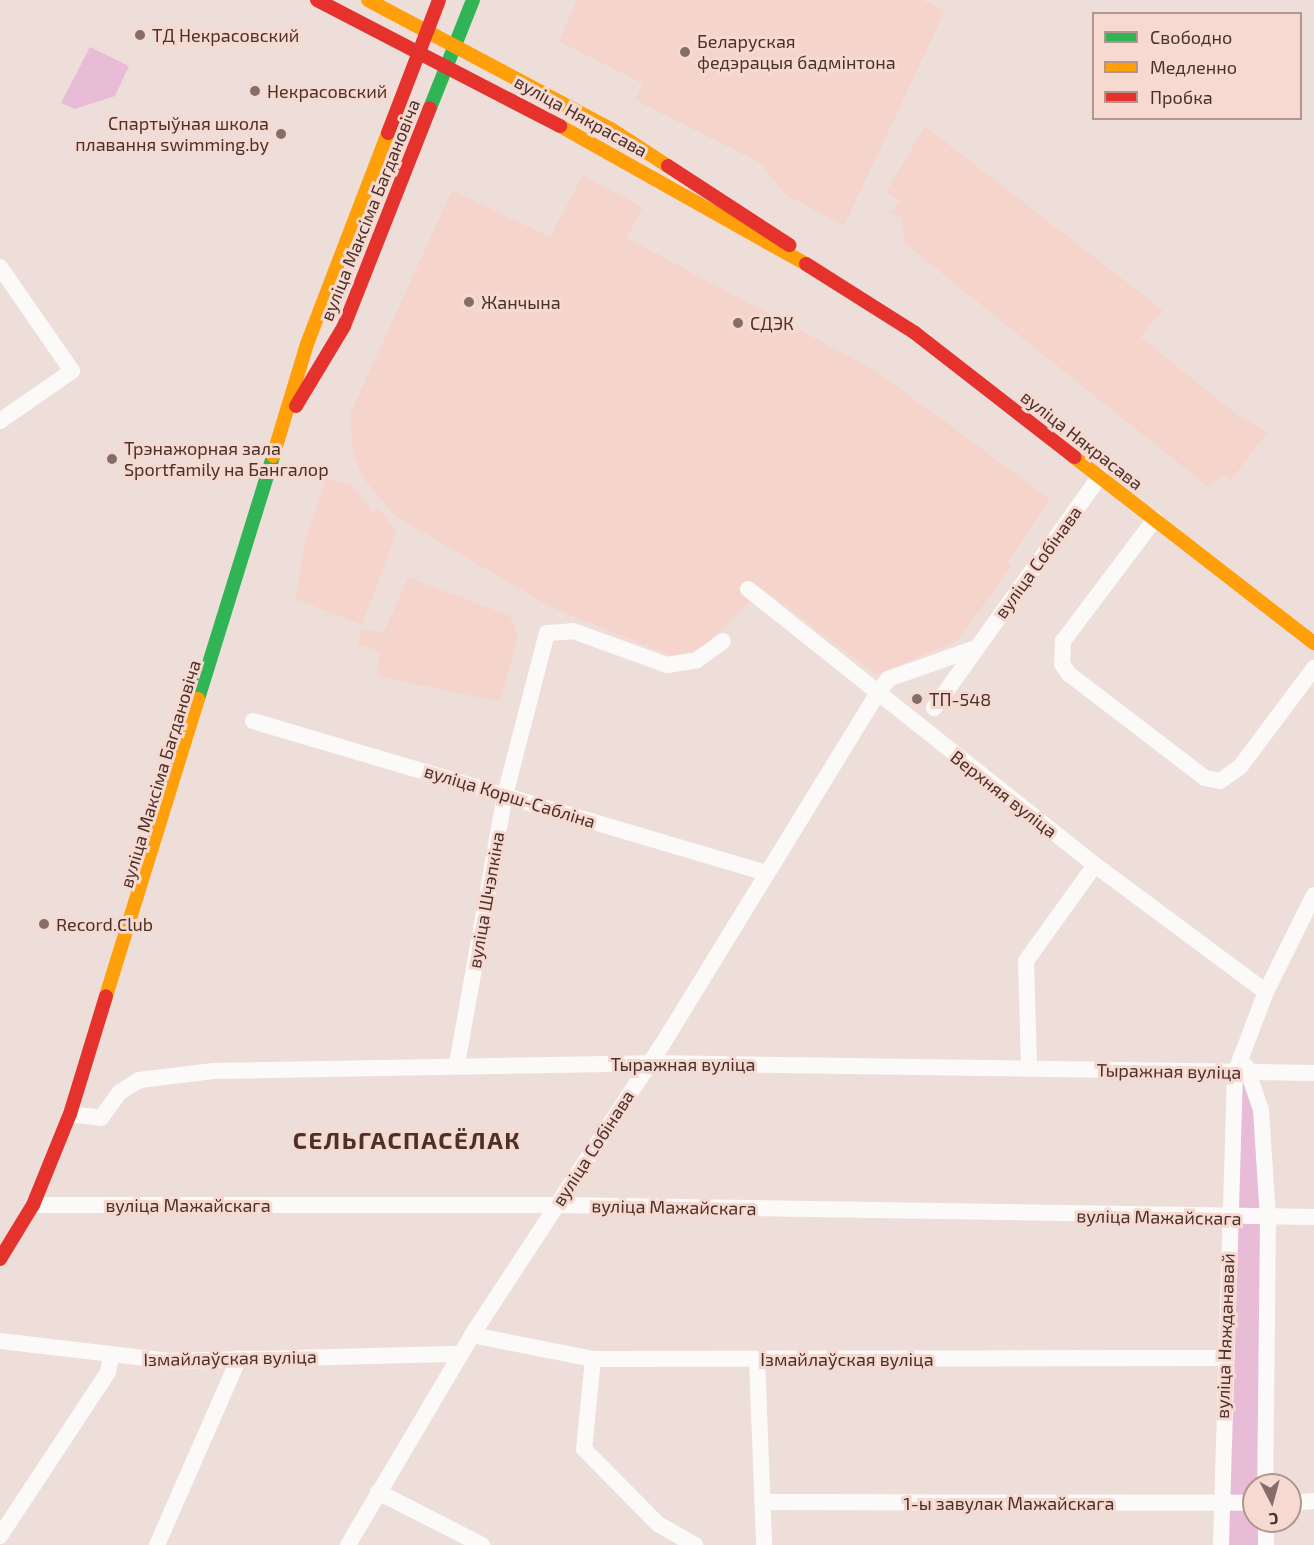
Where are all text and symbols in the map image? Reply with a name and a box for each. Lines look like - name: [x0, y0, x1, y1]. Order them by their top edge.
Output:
- legend: [1092, 12, 1302, 120]
- place label: ТД Некрасовский: [152, 24, 299, 46]
- text: Свободно: [1150, 26, 1232, 48]
- marker: ТД Некрасовский: [133, 28, 147, 42]
- place label: Беларуская федэрацыя бадмінтона: [697, 31, 896, 74]
- marker: Беларуская федэрацыя бадмінтона: [678, 45, 692, 59]
- text: Медленно: [1150, 56, 1237, 78]
- street label: вуліца Някрасава: [511, 71, 651, 161]
- place label: Некрасовский: [267, 80, 387, 102]
- marker: Некрасовский: [248, 84, 262, 98]
- text: Пробка: [1150, 86, 1213, 108]
- street label: вуліца Максіма Багдановіча: [316, 96, 424, 324]
- place label: Спартыўная школа плавання swimming.by: [75, 113, 269, 156]
- marker: Спартыўная школа плавання swimming.by: [274, 127, 288, 141]
- place label: Жанчына: [481, 291, 561, 313]
- marker: Жанчына: [462, 295, 476, 309]
- place label: СДЭК: [750, 312, 794, 334]
- marker: СДЭК: [731, 316, 745, 330]
- street label: вуліца Някрасава: [1017, 386, 1147, 494]
- place label: Трэнажорная зала Sportfamily на Бангалор: [124, 438, 329, 480]
- marker: Трэнажорная зала Sportfamily на Бангалор: [105, 452, 119, 466]
- street label: вуліца Собінава: [990, 502, 1086, 622]
- street label: вуліца Максіма Багдановіча: [115, 657, 205, 891]
- place label: ТП-548: [929, 688, 991, 710]
- marker: ТП-548: [910, 692, 924, 706]
- street label: Верхняя вуліца: [947, 746, 1061, 842]
- street label: вуліца Корш-Сабліна: [422, 760, 598, 832]
- street label: вуліца Шчэпкіна: [463, 830, 509, 970]
- place label: Record.Club: [56, 913, 153, 935]
- marker: Record.Club: [37, 917, 51, 931]
- street label: Тыражная вуліца: [611, 1053, 755, 1075]
- street label: Тыражная вуліца: [1096, 1059, 1242, 1083]
- street label: вуліца Собінава: [548, 1086, 638, 1210]
- district label: СЕЛЬГАСПАСЁЛАК: [293, 1126, 521, 1154]
- street label: вуліца Мажайскага: [105, 1194, 271, 1216]
- street label: вуліца Мажайскага: [591, 1195, 757, 1219]
- street label: вуліца Мажайскага: [1076, 1205, 1242, 1229]
- street label: вуліца Няжданавай: [1211, 1253, 1239, 1419]
- street label: Ізмайлаўская вуліца: [143, 1346, 317, 1370]
- street label: Ізмайлаўская вуліца: [760, 1348, 934, 1370]
- north arrow: [1242, 1473, 1302, 1533]
- street label: 1-ы завулак Мажайскага: [904, 1492, 1114, 1514]
- text: С: [1268, 1509, 1279, 1529]

